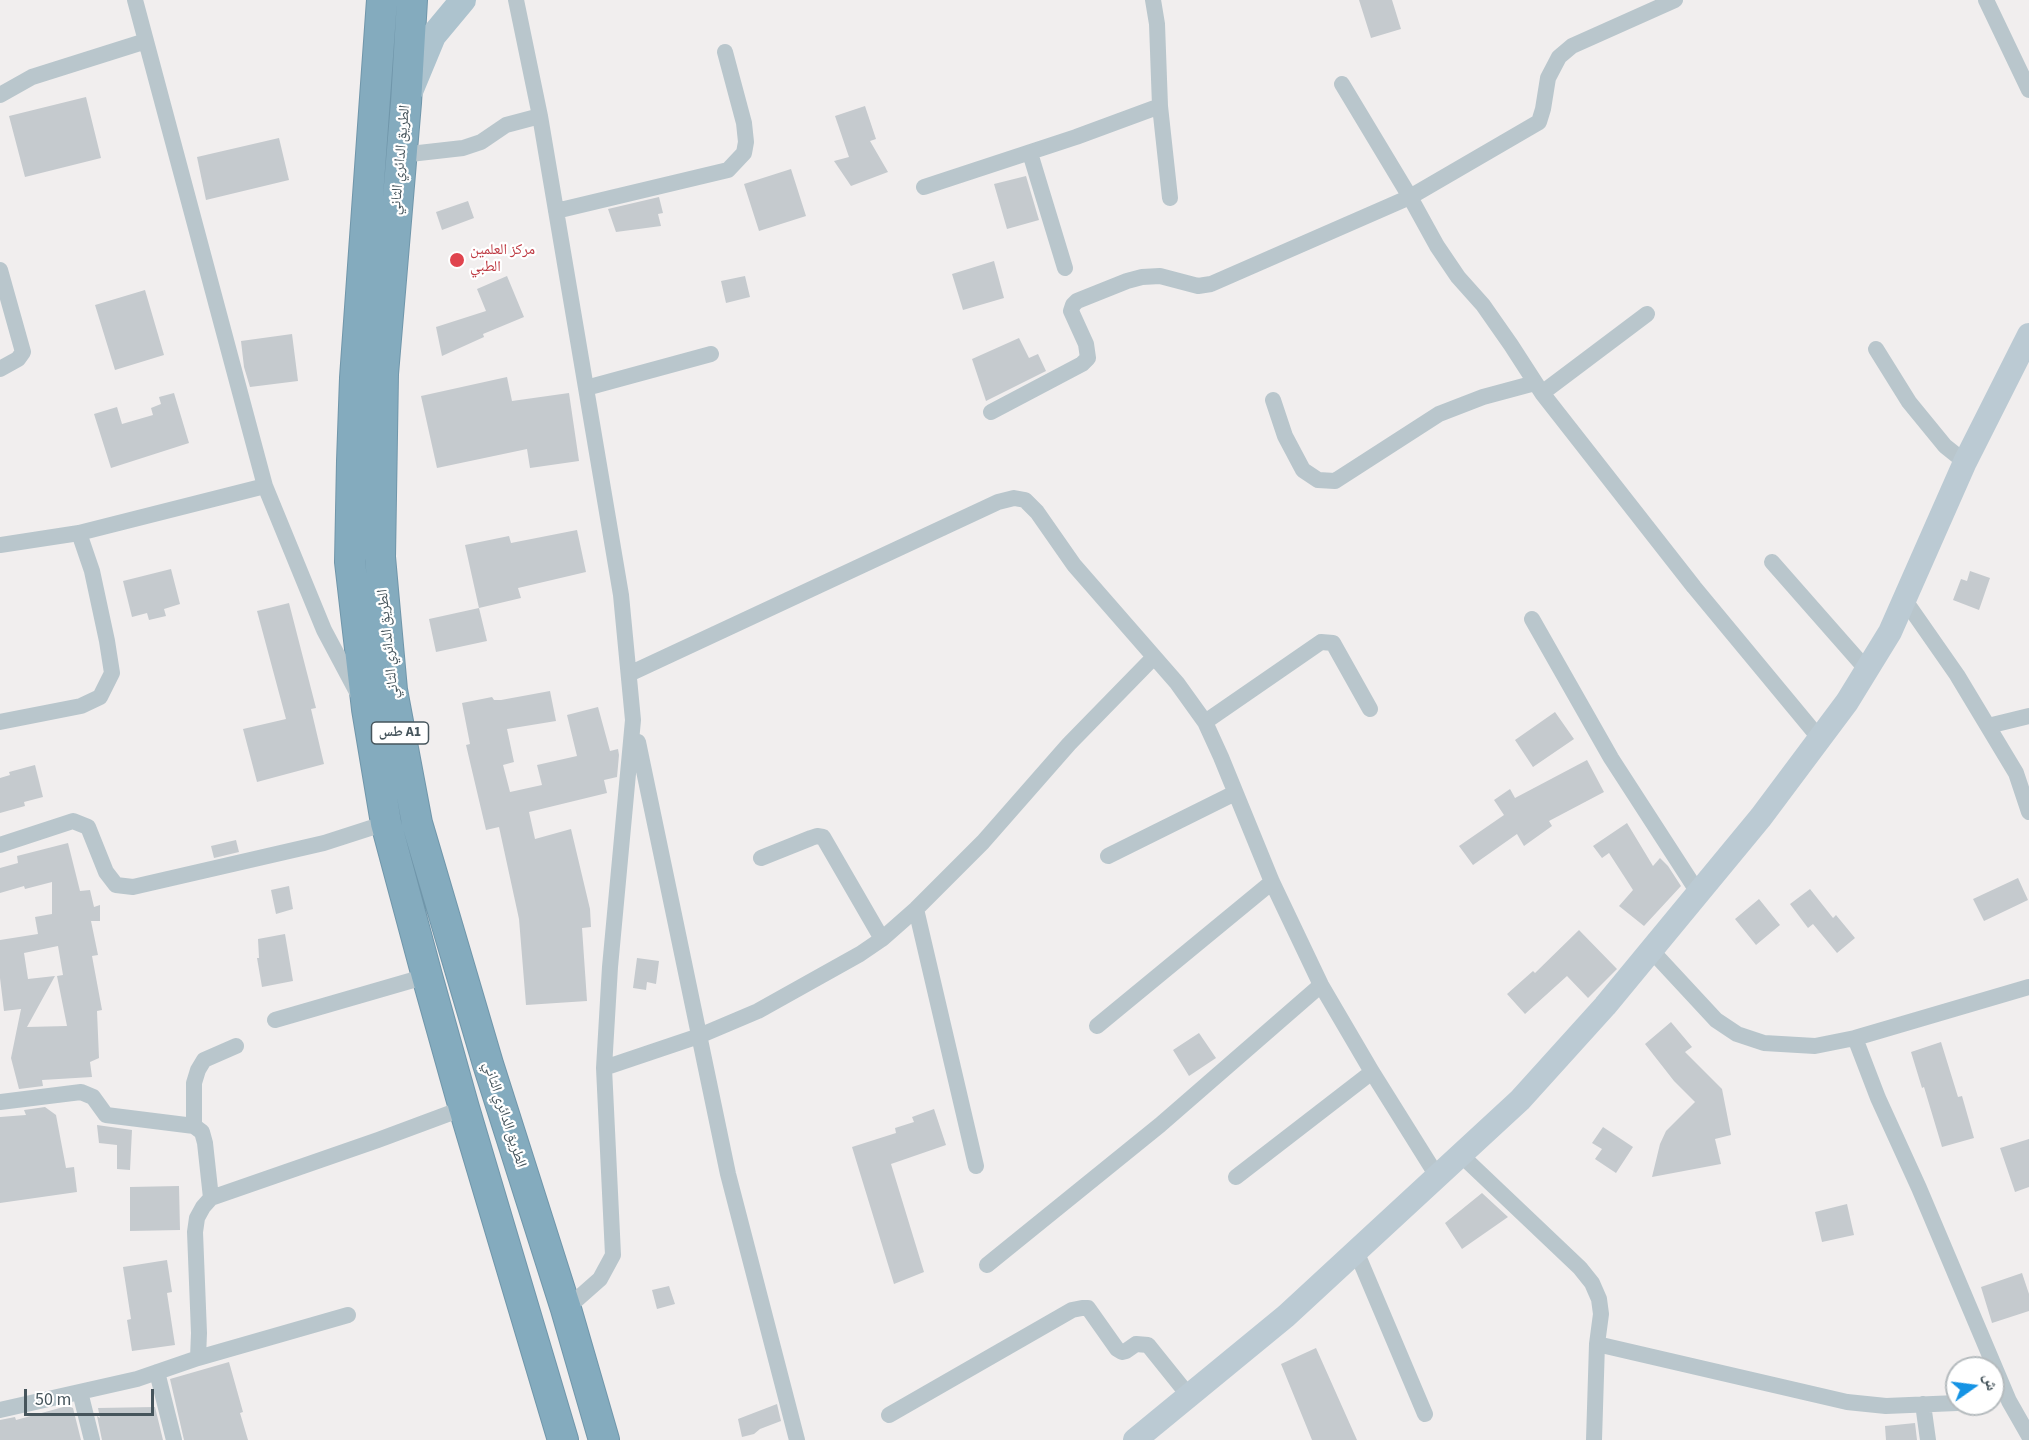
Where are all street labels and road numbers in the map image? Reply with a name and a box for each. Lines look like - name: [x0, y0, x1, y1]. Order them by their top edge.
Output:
- street label: الطريق الدائري الثاني: [387, 104, 415, 216]
- street label: الطريق الدائري الثاني: [374, 588, 404, 700]
- road number: طس A1: [372, 722, 428, 744]
- street label: الطريق الدائري الثاني: [478, 1060, 530, 1170]

